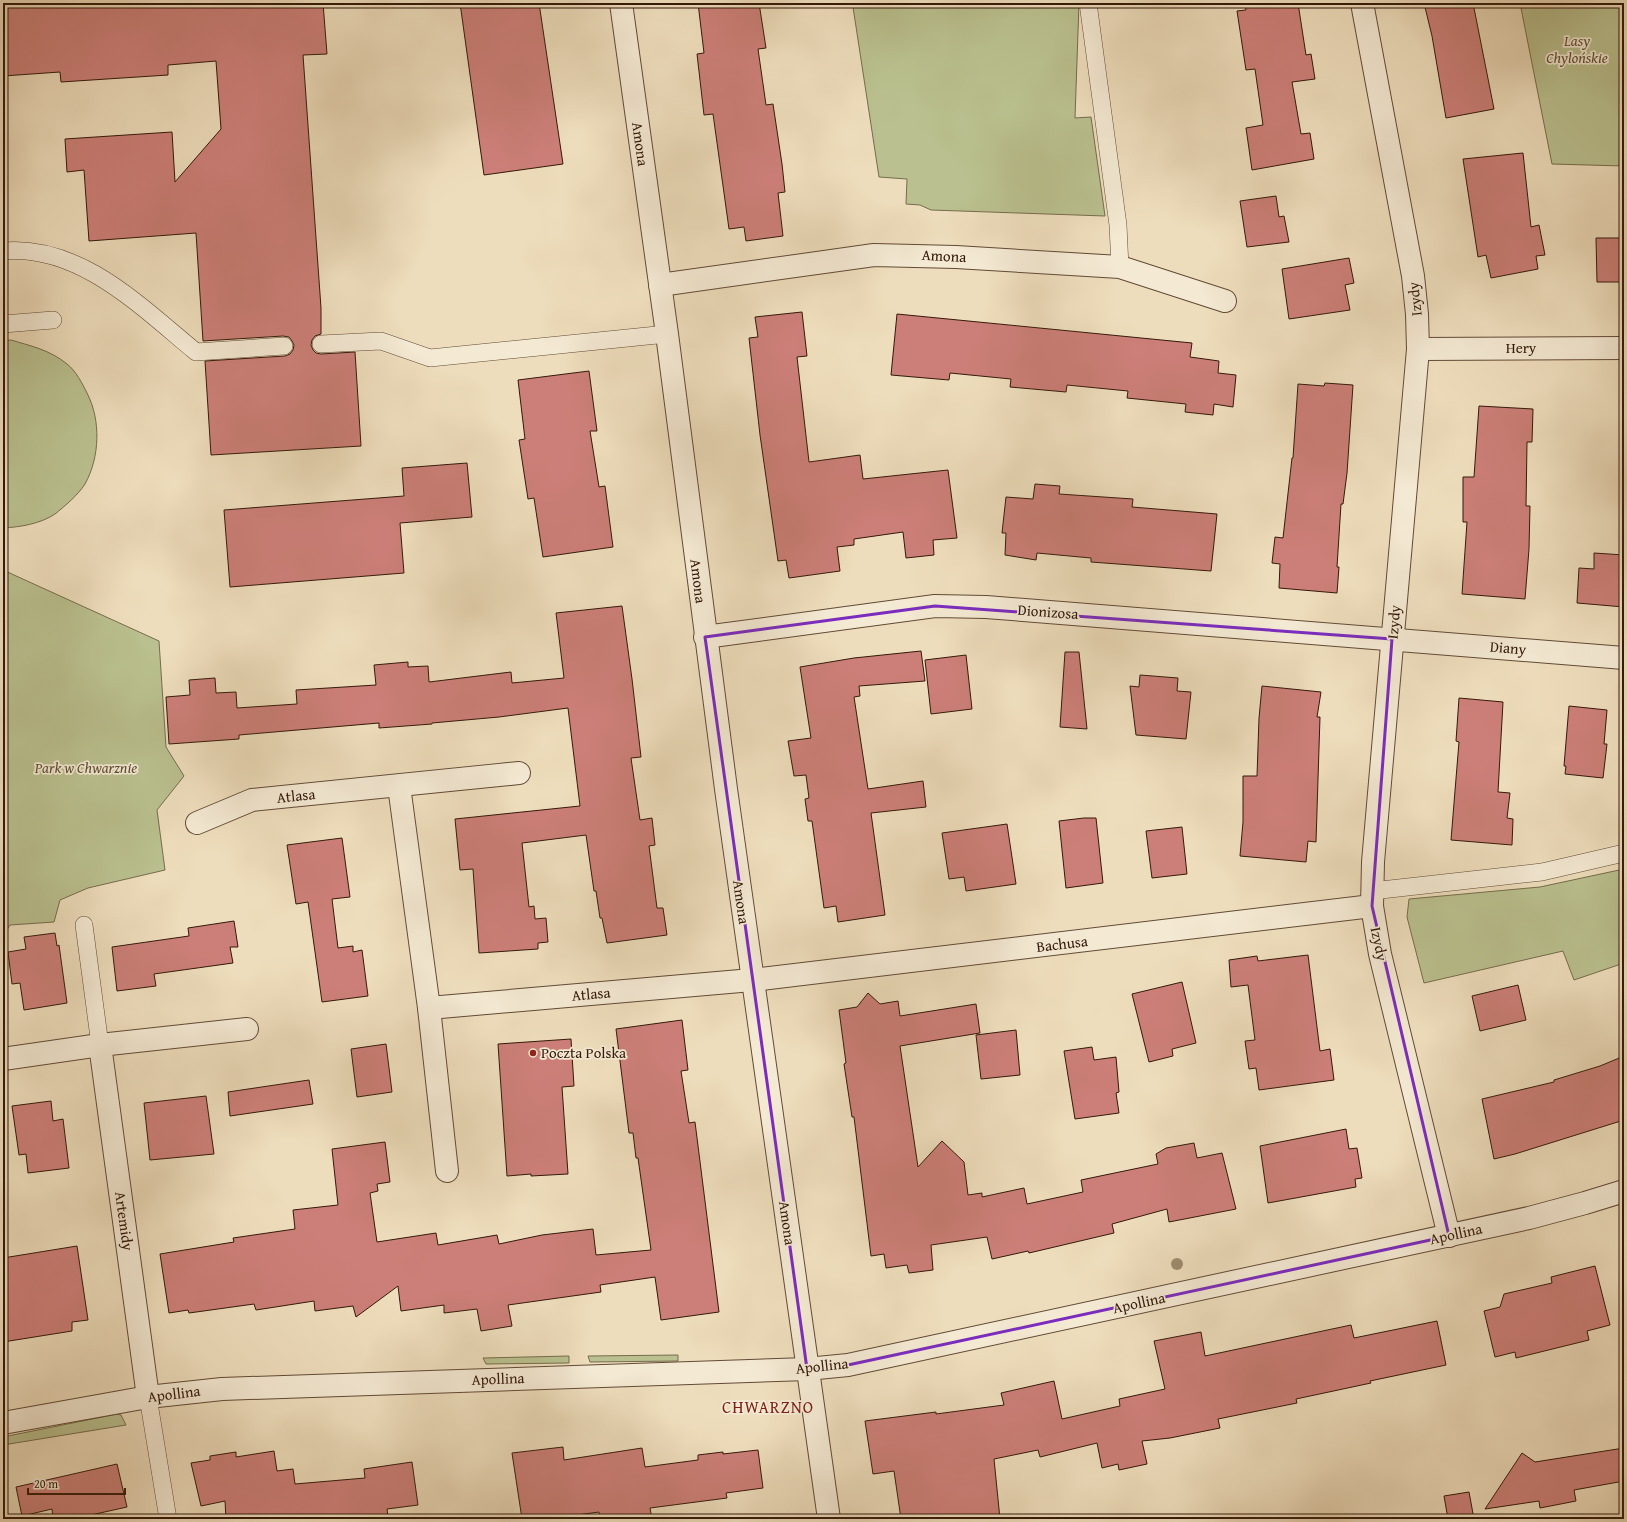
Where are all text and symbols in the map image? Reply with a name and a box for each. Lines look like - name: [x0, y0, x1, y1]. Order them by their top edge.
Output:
- park label: Lasy Chylońskie: [1546, 30, 1608, 68]
- street label: Amona: [627, 120, 654, 167]
- street label: Amona: [921, 244, 967, 267]
- street label: Izydy: [1402, 280, 1427, 317]
- street label: Hery: [1506, 337, 1537, 358]
- street label: Amona: [685, 558, 712, 604]
- street label: Dionizosa: [1017, 599, 1079, 624]
- street label: Izydy: [1382, 604, 1405, 640]
- street label: Diany: [1489, 635, 1528, 660]
- park label: Park w Chwarznie: [34, 757, 137, 778]
- street label: Atlasa: [276, 783, 316, 808]
- street label: Amona: [728, 878, 755, 925]
- street label: Izydy: [1366, 925, 1393, 963]
- street label: Bachusa: [1035, 930, 1089, 957]
- street label: Atlasa: [571, 981, 611, 1006]
- place label: Poczta Polska: [541, 1042, 626, 1063]
- marker: Poczta Polska: [528, 1048, 538, 1058]
- street label: Artemidy: [110, 1190, 139, 1252]
- street label: Amona: [774, 1199, 801, 1246]
- street label: Apollina: [1428, 1218, 1484, 1249]
- street label: Apollina: [1111, 1287, 1167, 1318]
- street label: Apollina: [794, 1352, 849, 1379]
- street label: Apollina: [471, 1367, 525, 1390]
- street label: Apollina: [146, 1380, 202, 1407]
- district label: CHWARZNO: [722, 1394, 814, 1419]
- scale bar: [28, 1470, 125, 1496]
- text: 20 m: [34, 1475, 58, 1492]

